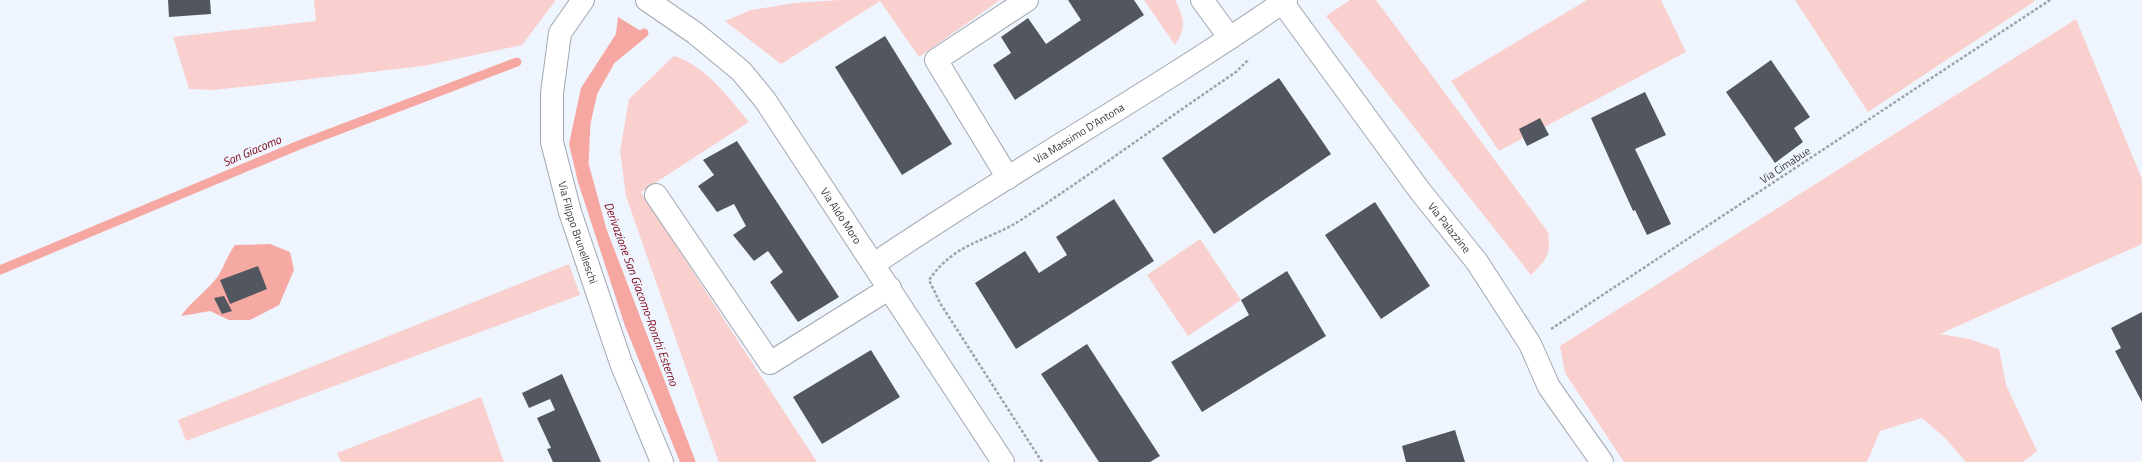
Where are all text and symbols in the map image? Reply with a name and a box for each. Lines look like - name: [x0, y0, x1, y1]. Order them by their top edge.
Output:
- street label: Via Massimo D'Antona: [1030, 99, 1128, 168]
- water label: San Giacomo: [220, 129, 285, 171]
- street label: Via Cimabue: [1757, 143, 1814, 187]
- street label: Via Filippo Brunelleschi: [554, 180, 602, 286]
- street label: Via Aldo Moro: [817, 184, 866, 247]
- water label: Derivazione San Giacomo-Ronchi Esterno: [599, 199, 684, 390]
- street label: Via Palazzine: [1424, 199, 1475, 257]

